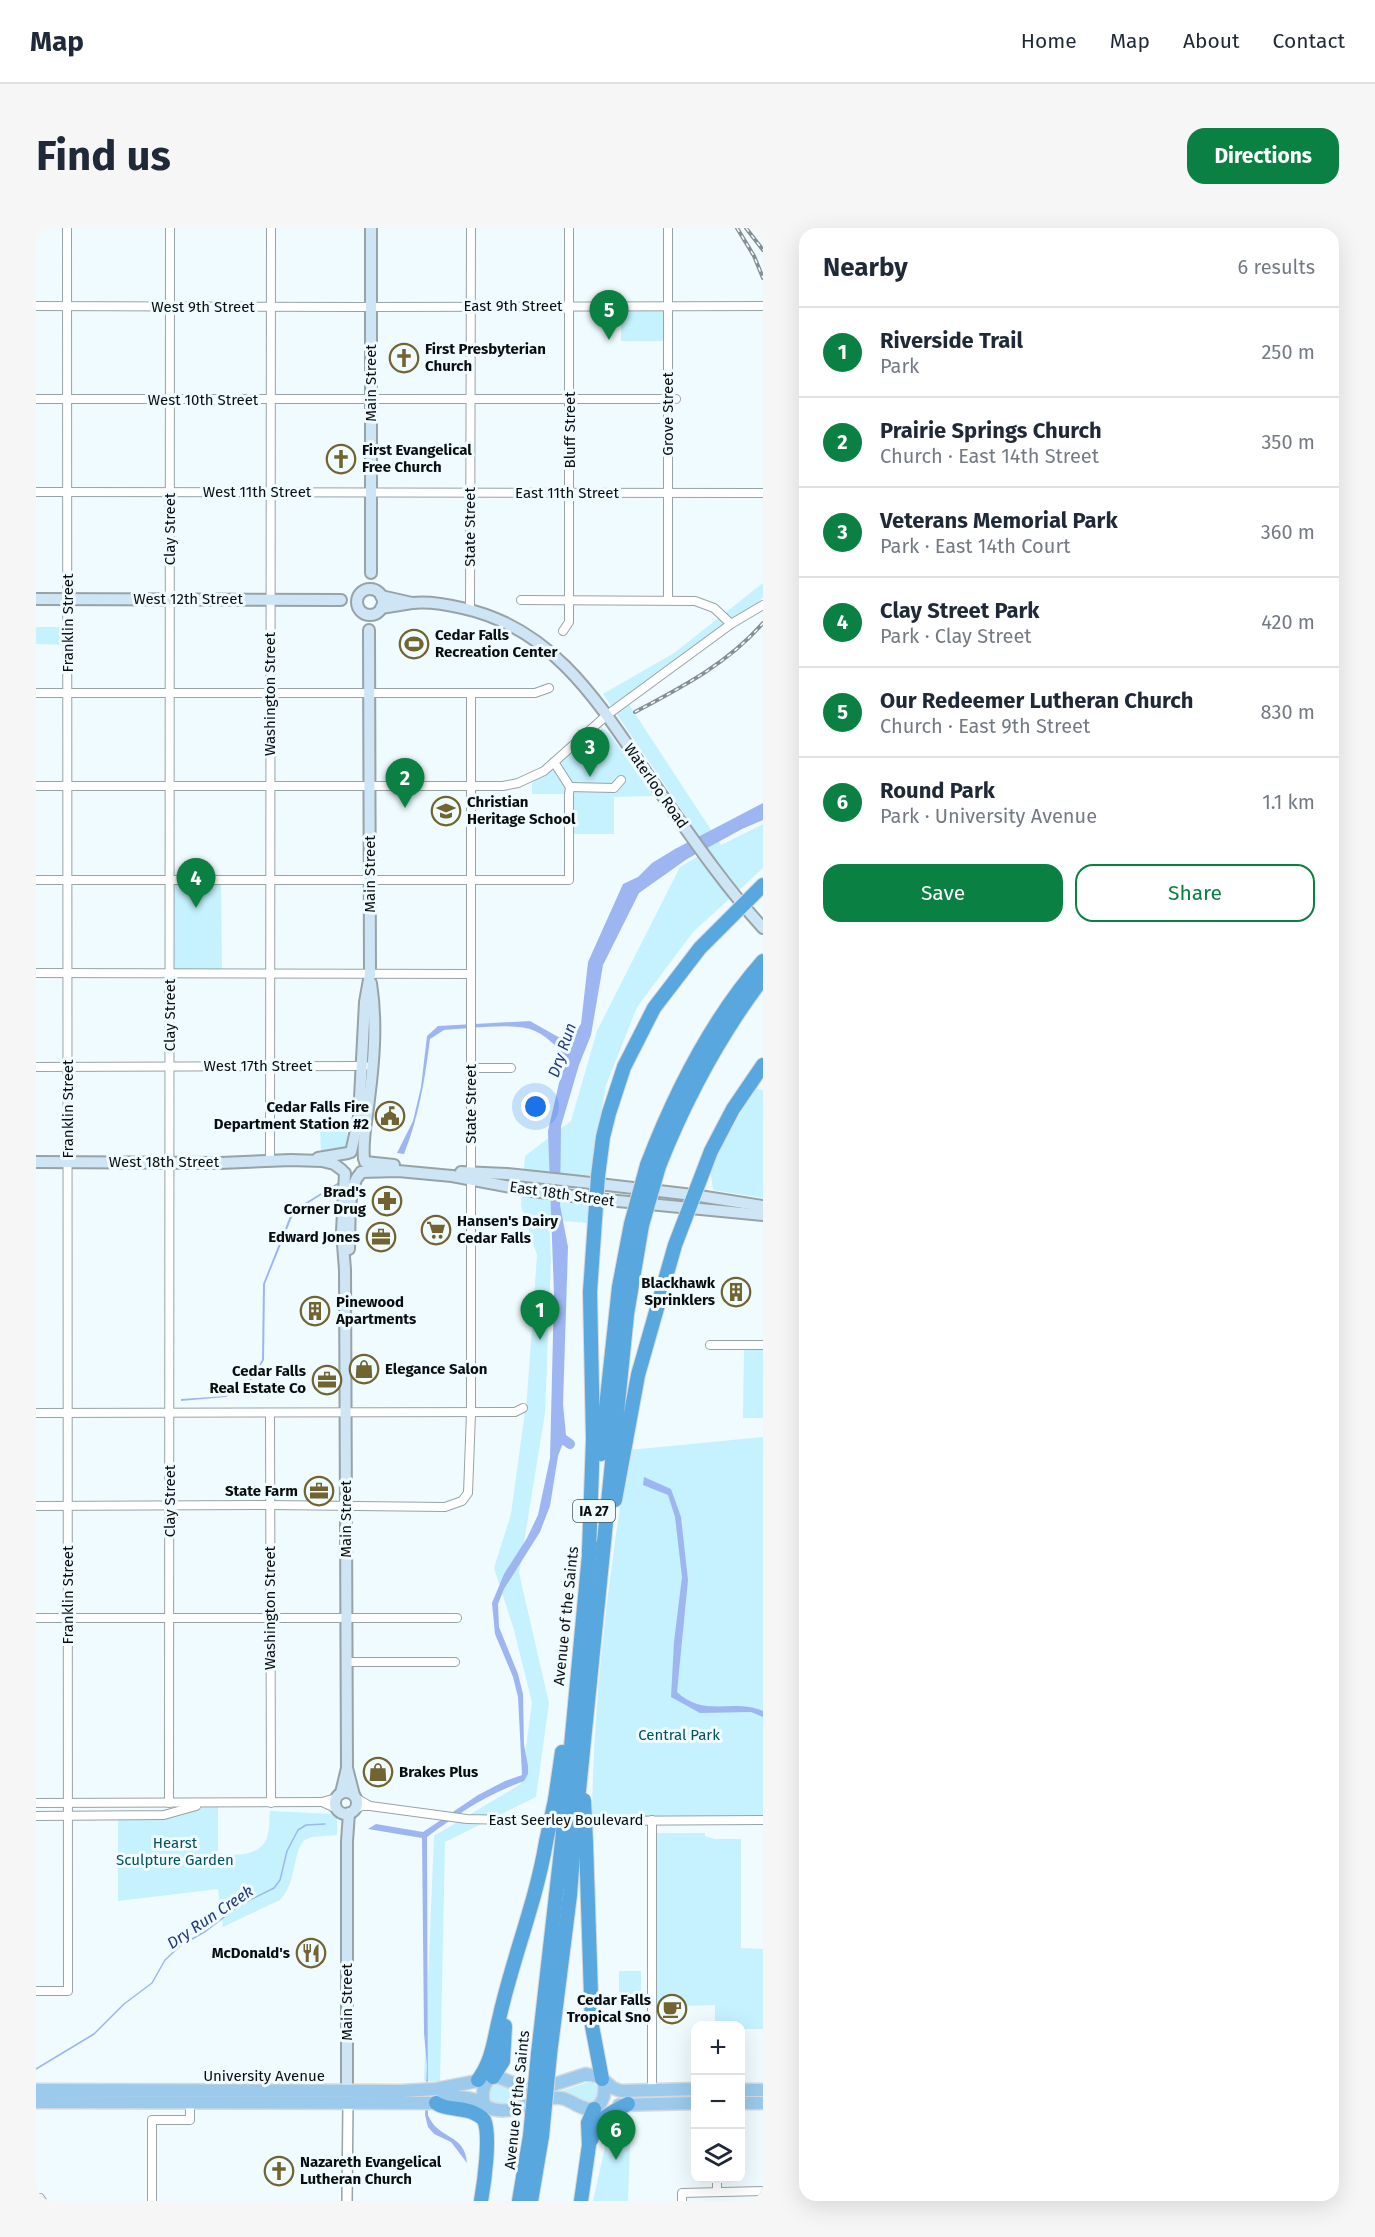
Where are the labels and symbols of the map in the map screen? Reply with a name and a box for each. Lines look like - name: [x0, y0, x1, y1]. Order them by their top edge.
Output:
- pin: 5: [590, 291, 628, 340]
- street label: East 9th Street: [463, 297, 563, 315]
- street label: West 9th Street: [151, 298, 255, 316]
- place label: First Presbyterian Church: [425, 340, 546, 375]
- church icon: First Presbyterian Church: [388, 342, 420, 374]
- street label: Main Street: [362, 344, 380, 422]
- street label: Grove Street: [659, 372, 677, 456]
- street label: West 10th Street: [148, 391, 259, 409]
- street label: Bluff Street: [561, 391, 579, 468]
- place label: First Evangelical Free Church: [362, 441, 472, 476]
- church icon: First Evangelical Free Church: [325, 443, 357, 475]
- street label: West 11th Street: [203, 483, 312, 501]
- street label: East 11th Street: [515, 484, 620, 502]
- street label: State Street: [461, 487, 479, 567]
- street label: Clay Street: [161, 492, 179, 565]
- street label: Franklin Street: [59, 573, 77, 672]
- street label: West 12th Street: [133, 590, 243, 608]
- place label: Cedar Falls Recreation Center: [435, 626, 558, 661]
- sports icon: Cedar Falls Recreation Center: [398, 628, 430, 660]
- street label: Washington Street: [261, 631, 279, 756]
- pin: 3: [570, 728, 610, 777]
- street label: Waterloo Road: [620, 740, 692, 832]
- pin: 2: [386, 758, 424, 808]
- place label: Christian Heritage School: [467, 793, 576, 828]
- school or university icon: Christian Heritage School: [430, 795, 462, 827]
- street label: Main Street: [361, 835, 379, 913]
- pin: 4: [176, 858, 216, 908]
- street label: Clay Street: [161, 978, 179, 1051]
- water label: Dry Run: [544, 1020, 580, 1080]
- street label: West 17th Street: [204, 1057, 313, 1075]
- street label: Franklin Street: [59, 1059, 77, 1158]
- street label: State Street: [462, 1064, 480, 1144]
- your location: [521, 1092, 550, 1121]
- place label: Cedar Falls Fire Department Station #2: [214, 1098, 369, 1133]
- public building icon: Cedar Falls Fire Department Station #2: [374, 1100, 406, 1132]
- street label: West 18th Street: [109, 1153, 220, 1171]
- street label: East 18th Street: [508, 1178, 616, 1210]
- place label: Brad's Corner Drug: [284, 1183, 367, 1218]
- pharmacy icon: Brad's Corner Drug: [371, 1185, 403, 1217]
- place label: Hansen's Dairy Cedar Falls: [457, 1212, 558, 1247]
- supermarket icon: Hansen's Dairy Cedar Falls: [420, 1214, 452, 1246]
- office icon: Edward Jones: [365, 1221, 397, 1253]
- place label: Edward Jones: [268, 1228, 360, 1246]
- place label: Blackhawk Sprinklers: [641, 1274, 716, 1309]
- building icon: Blackhawk Sprinklers: [720, 1276, 752, 1308]
- pin: 1: [520, 1290, 560, 1340]
- place label: Pinewood Apartments: [335, 1293, 416, 1328]
- building icon: Pinewood Apartments: [299, 1295, 331, 1327]
- shop icon: Elegance Salon: [348, 1353, 380, 1385]
- place label: Elegance Salon: [385, 1360, 487, 1378]
- place label: Cedar Falls Real Estate Co: [209, 1362, 306, 1397]
- office icon: Cedar Falls Real Estate Co: [311, 1364, 343, 1396]
- street label: Clay Street: [161, 1464, 179, 1537]
- office icon: State Farm: [303, 1475, 335, 1507]
- street label: Main Street: [337, 1480, 355, 1558]
- place label: State Farm: [225, 1482, 298, 1500]
- road number: IA 27: [573, 1500, 615, 1522]
- street label: Franklin Street: [59, 1545, 77, 1644]
- street label: Washington Street: [261, 1545, 279, 1670]
- street label: Avenue of the Saints: [550, 1546, 582, 1686]
- park label: Central Park: [638, 1726, 720, 1744]
- shop icon: Brakes Plus: [362, 1756, 394, 1788]
- place label: Brakes Plus: [399, 1763, 478, 1781]
- street label: East Seerley Boulevard: [488, 1811, 644, 1829]
- park label: Hearst Sculpture Garden: [116, 1834, 234, 1869]
- water label: Dry Run Creek: [163, 1881, 257, 1953]
- restaurant icon: McDonald's: [295, 1937, 327, 1969]
- place label: McDonald's: [212, 1944, 290, 1962]
- street label: Main Street: [338, 1963, 356, 2041]
- place label: Cedar Falls Tropical Sno: [567, 1991, 651, 2026]
- cafe icon: Cedar Falls Tropical Sno: [656, 1993, 688, 2025]
- street label: Avenue of the Saints: [501, 2030, 533, 2170]
- street label: University Avenue: [203, 2067, 325, 2085]
- pin: 6: [596, 2110, 636, 2160]
- place label: Nazareth Evangelical Lutheran Church: [300, 2153, 442, 2188]
- church icon: Nazareth Evangelical Lutheran Church: [263, 2155, 295, 2187]

